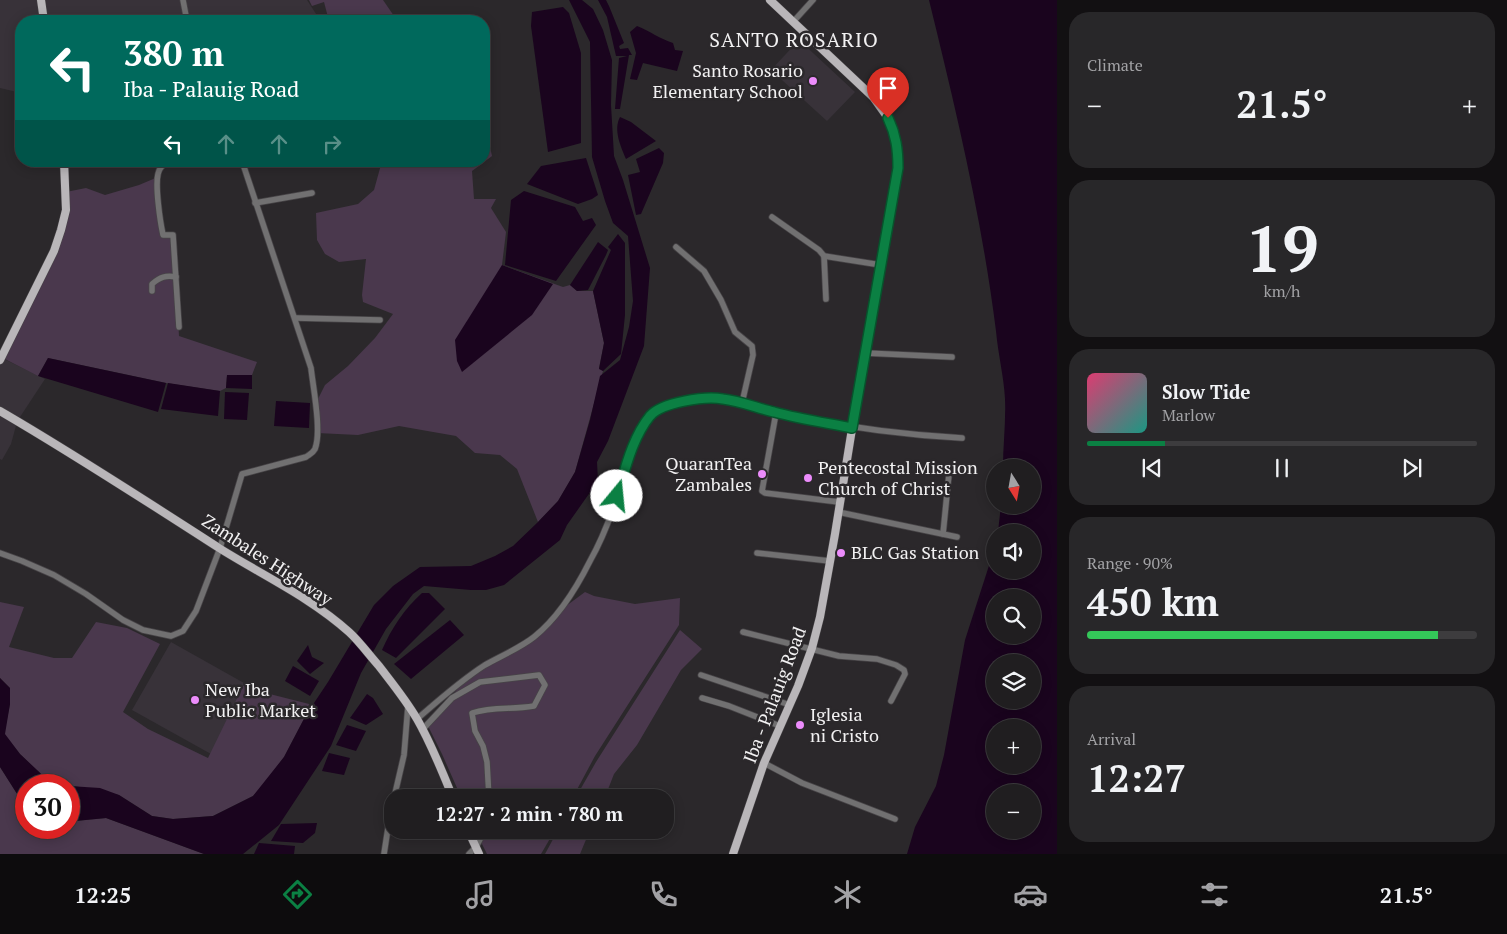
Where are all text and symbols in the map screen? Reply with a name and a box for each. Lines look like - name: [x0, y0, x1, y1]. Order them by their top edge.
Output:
- district label: SANTO ROSARIO: [709, 26, 879, 53]
- text: 380 m: [123, 30, 224, 76]
- icon: left: [40, 35, 105, 100]
- text: Climate: [1087, 54, 1143, 76]
- place label: Santo Rosario Elementary School: [652, 58, 803, 103]
- pin: [867, 67, 909, 118]
- text: Iba - Palauig Road: [123, 74, 299, 103]
- icon: arrive: [874, 74, 902, 102]
- marker: Santo Rosario Elementary School: [807, 75, 819, 87]
- text: 21.5°: [1236, 79, 1328, 129]
- text: −: [1087, 87, 1102, 124]
- text: +: [1462, 87, 1477, 124]
- icon: left: [159, 130, 187, 158]
- icon: ahead: [212, 130, 240, 158]
- icon: ahead: [265, 130, 293, 158]
- icon: right: [318, 130, 346, 158]
- text: 19: [1245, 204, 1319, 291]
- text: km/h: [1264, 280, 1300, 302]
- text: Slow Tide: [1162, 379, 1251, 404]
- text: Marlow: [1162, 404, 1215, 426]
- place label: QuaranTea Zambales: [665, 451, 752, 496]
- icon: previous: [1138, 454, 1166, 482]
- icon: pause: [1268, 454, 1296, 482]
- icon: next: [1398, 454, 1426, 482]
- place label: Pentecostal Mission Church of Christ: [818, 455, 978, 500]
- north arrow: [986, 459, 1041, 514]
- map controls: [986, 459, 1041, 839]
- marker: QuaranTea Zambales: [756, 468, 768, 480]
- position arrow: [590, 469, 642, 521]
- marker: Pentecostal Mission Church of Christ: [802, 472, 814, 484]
- street label: Zambales Highway: [198, 508, 338, 611]
- button: sound: [986, 524, 1041, 579]
- place label: BLC Gas Station: [851, 540, 980, 564]
- marker: BLC Gas Station: [835, 547, 847, 559]
- text: Range · 90%: [1087, 552, 1173, 574]
- text: 450 km: [1087, 577, 1219, 627]
- button: search: [986, 589, 1041, 644]
- street label: Iba - Palauig Road: [737, 623, 811, 766]
- button: layers: [986, 654, 1041, 709]
- place label: New Iba Public Market: [205, 677, 316, 722]
- marker: New Iba Public Market: [189, 694, 201, 706]
- place label: Iglesia ni Cristo: [810, 702, 879, 747]
- marker: Iglesia ni Cristo: [794, 719, 806, 731]
- button: +: [986, 719, 1041, 774]
- text: Arrival: [1087, 728, 1136, 750]
- text: 12:27: [1087, 753, 1186, 803]
- speed limit sign: 30: [15, 774, 80, 839]
- button: −: [986, 784, 1041, 839]
- text: 12:27 · 2 min · 780 m: [435, 801, 623, 826]
- icon: directions: [280, 877, 315, 912]
- icon: music: [463, 877, 498, 912]
- icon: phone: [646, 877, 681, 912]
- icon: climate: [830, 877, 865, 912]
- icon: car: [1013, 877, 1048, 912]
- icon: filters: [1197, 877, 1232, 912]
- text: 12:25: [74, 880, 131, 909]
- text: 21.5°: [1380, 880, 1433, 909]

